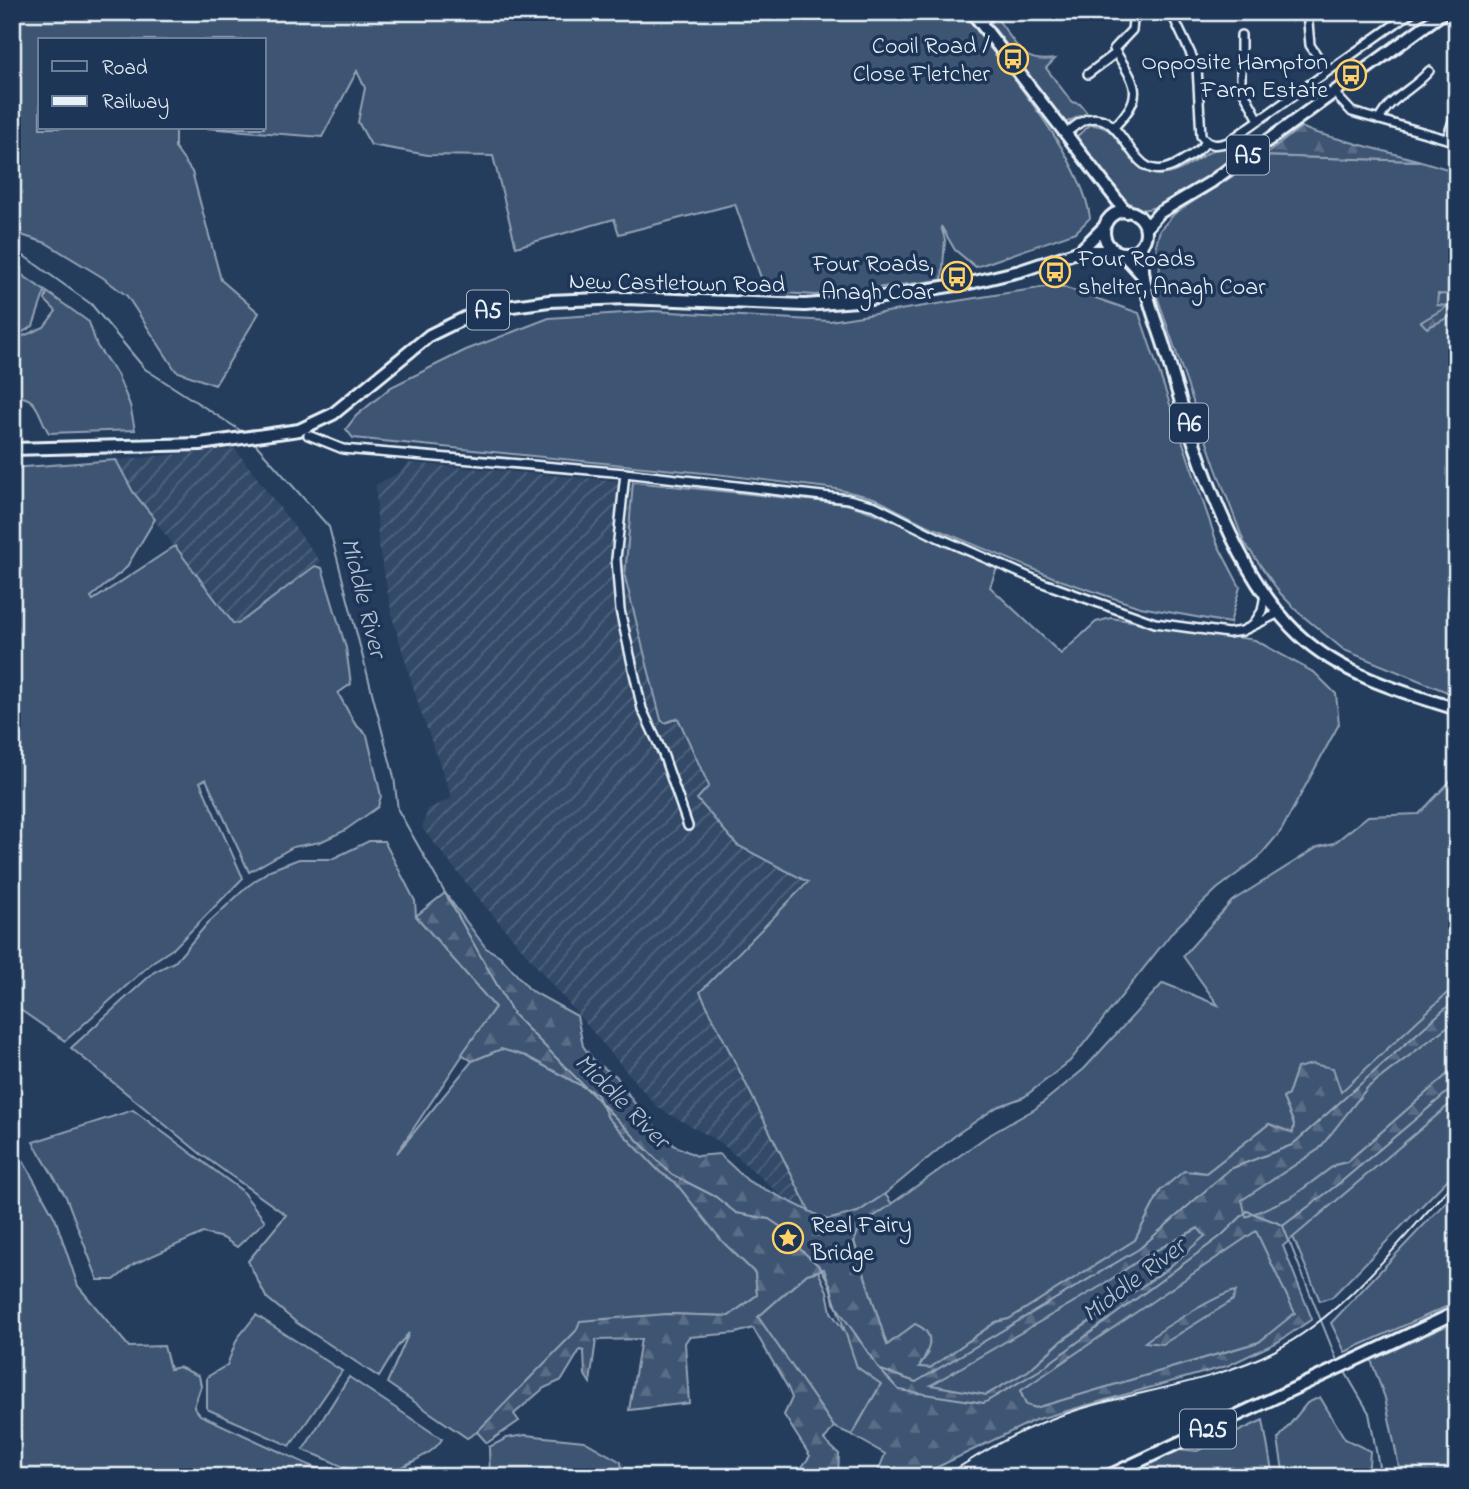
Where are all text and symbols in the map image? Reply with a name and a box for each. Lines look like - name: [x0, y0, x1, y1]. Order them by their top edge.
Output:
- place label: Cooil Road / Close Fletcher: [853, 30, 991, 93]
- legend: [38, 38, 266, 130]
- bus stop icon: Cooil Road / Close Fletcher: [996, 42, 1030, 76]
- place label: Opposite Hampton Farm Estate: [1141, 46, 1328, 109]
- text: Road: [102, 54, 148, 84]
- bus stop icon: Opposite Hampton Farm Estate: [1334, 58, 1368, 92]
- text: Railway: [102, 88, 169, 120]
- road number: A5: [1227, 136, 1269, 174]
- place label: Four Roads shelter, Anagh Coar: [1077, 243, 1266, 306]
- place label: Four Roads, Anagh Coar: [811, 248, 935, 311]
- bus stop icon: Four Roads shelter, Anagh Coar: [1038, 255, 1072, 289]
- bus stop icon: Four Roads, Anagh Coar: [940, 260, 974, 294]
- street label: New Castletown Road: [569, 265, 786, 304]
- road number: A5: [467, 290, 509, 330]
- road number: A6: [1170, 404, 1208, 442]
- water label: Middle River: [329, 534, 396, 664]
- water label: Middle River: [564, 1046, 679, 1161]
- place label: Real Fairy Bridge: [810, 1209, 912, 1272]
- place icon: Real Fairy Bridge: [771, 1221, 805, 1255]
- water label: Middle River: [1075, 1228, 1197, 1333]
- road number: A25: [1180, 1410, 1236, 1448]

